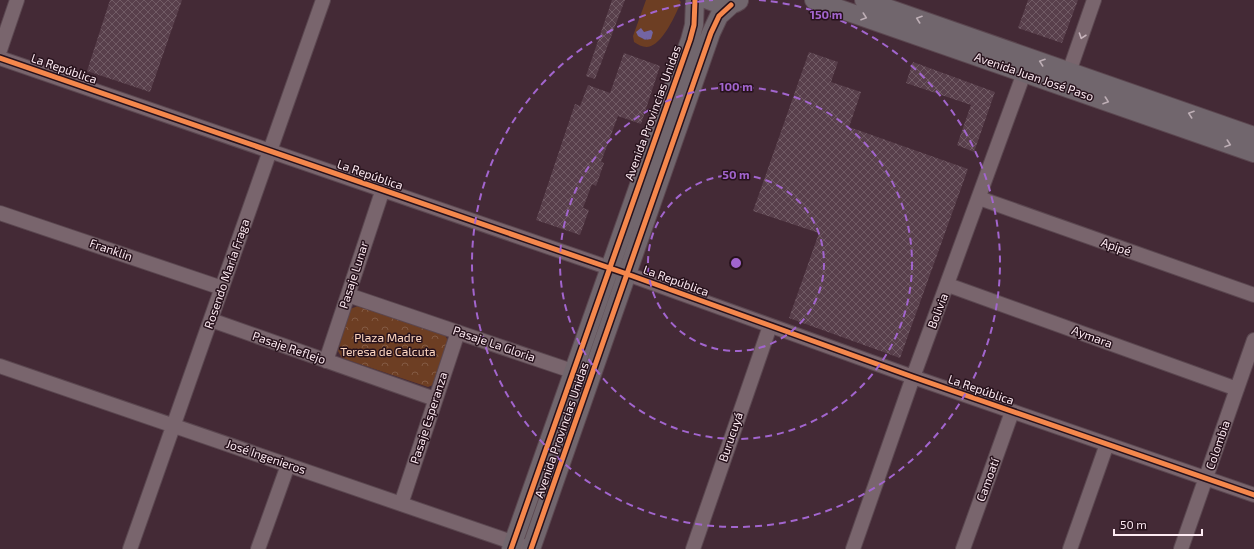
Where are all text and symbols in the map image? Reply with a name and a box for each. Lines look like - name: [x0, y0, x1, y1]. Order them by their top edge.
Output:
- text: 150 m: [810, 7, 842, 21]
- one-way arrow: [860, 13, 867, 21]
- one-way arrow: [916, 15, 923, 24]
- one-way arrow: [1078, 32, 1086, 39]
- street label: Avenida Provincias Unidas: [621, 43, 683, 182]
- street label: Avenida Juan José Paso: [973, 49, 1096, 103]
- street label: La República: [29, 50, 99, 86]
- one-way arrow: [1038, 59, 1045, 67]
- text: 100 m: [719, 79, 753, 93]
- one-way arrow: [1102, 97, 1109, 105]
- one-way arrow: [1187, 111, 1194, 119]
- one-way arrow: [1225, 140, 1232, 148]
- street label: La República: [335, 156, 405, 192]
- text: 50 m: [722, 167, 750, 181]
- street label: Rosendo María Fraga: [201, 217, 251, 330]
- street label: Apipé: [1099, 234, 1133, 258]
- street label: Franklin: [88, 235, 135, 263]
- street label: Pasaje Lunar: [336, 239, 371, 310]
- centre of rings: [729, 256, 743, 270]
- street label: La República: [642, 262, 711, 298]
- street label: Bolivia: [924, 291, 950, 330]
- street label: Pasaje La Gloria: [451, 322, 537, 365]
- street label: Aymara: [1070, 322, 1115, 350]
- street label: Pasaje Reflejo: [251, 328, 328, 367]
- park label: Plaza Madre Teresa de Calcuta: [340, 330, 436, 358]
- street label: Avenida Provincias Unidas: [531, 360, 591, 499]
- street label: Pasaje Esperanza: [407, 370, 450, 466]
- street label: La República: [946, 371, 1016, 407]
- street label: Burucuyá: [715, 410, 745, 463]
- street label: Colombia: [1202, 418, 1232, 471]
- street label: José Ingenieros: [225, 436, 308, 476]
- street label: Camoatí: [973, 455, 1002, 503]
- scale bar: [1114, 511, 1202, 537]
- text: 50 m: [1120, 517, 1147, 531]

